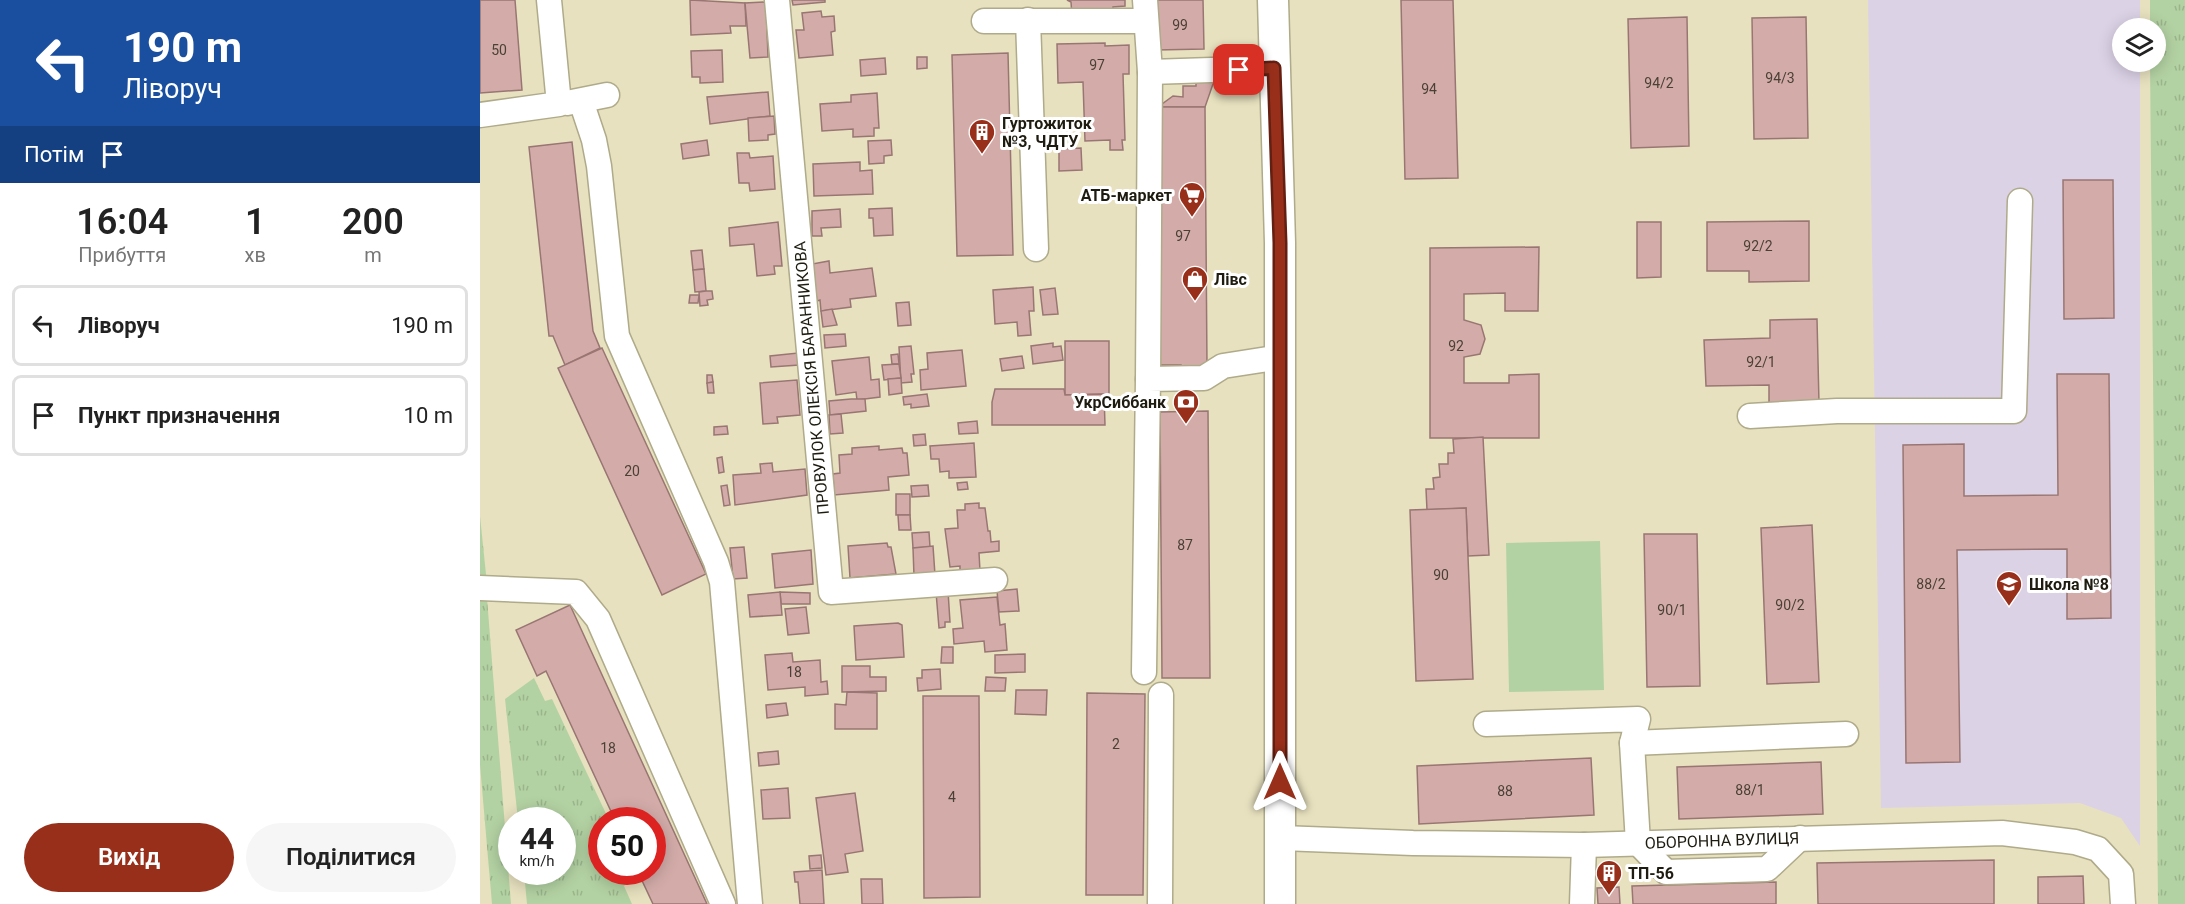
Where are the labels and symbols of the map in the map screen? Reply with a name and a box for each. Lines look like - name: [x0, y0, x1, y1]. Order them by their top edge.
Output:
- house number: 99: [1172, 17, 1188, 33]
- house number: 50: [491, 42, 507, 58]
- pin: [1213, 44, 1264, 95]
- house number: 97: [1089, 57, 1105, 73]
- house number: 94/3: [1765, 70, 1795, 86]
- house number: 94/2: [1644, 75, 1674, 91]
- house number: 94: [1421, 81, 1437, 97]
- place label: Гуртожиток №3, ЧДТУ: [1002, 114, 1093, 151]
- building icon: Гуртожиток №3, ЧДТУ: [967, 117, 997, 155]
- supermarket icon: АТБ-маркет: [1177, 180, 1207, 218]
- place label: АТБ-маркет: [1081, 186, 1172, 205]
- house number: 97: [1175, 228, 1191, 244]
- house number: 92/2: [1743, 238, 1773, 254]
- street label: ПРОВУЛОК ОЛЕКСІЯ БАРАННИКОВА: [790, 240, 833, 515]
- shop icon: Лівс: [1180, 264, 1210, 302]
- place label: Лівс: [1214, 270, 1247, 289]
- house number: 92: [1448, 338, 1464, 354]
- house number: 92/1: [1746, 354, 1776, 370]
- bank icon: УкрСиббанк: [1171, 387, 1201, 425]
- place label: УкрСиббанк: [1074, 393, 1167, 412]
- house number: 20: [624, 463, 640, 479]
- house number: 87: [1177, 537, 1193, 553]
- house number: 90: [1433, 567, 1449, 583]
- school or university icon: Школа №8: [1994, 569, 2024, 607]
- place label: Школа №8: [2029, 575, 2109, 594]
- house number: 88/2: [1916, 576, 1946, 592]
- house number: 90/2: [1775, 597, 1805, 613]
- house number: 90/1: [1657, 602, 1687, 618]
- house number: 18: [786, 664, 802, 680]
- house number: 2: [1112, 736, 1120, 752]
- house number: 18: [600, 740, 616, 756]
- position arrow: [1248, 750, 1312, 814]
- house number: 88/1: [1735, 782, 1765, 798]
- house number: 88: [1497, 783, 1513, 799]
- house number: 4: [948, 789, 956, 805]
- speed limit sign: 50: [588, 807, 666, 885]
- street label: ОБОРОННА ВУЛИЦЯ: [1644, 828, 1800, 853]
- building icon: ТП-56: [1594, 858, 1624, 896]
- place label: ТП-56: [1628, 864, 1674, 883]

